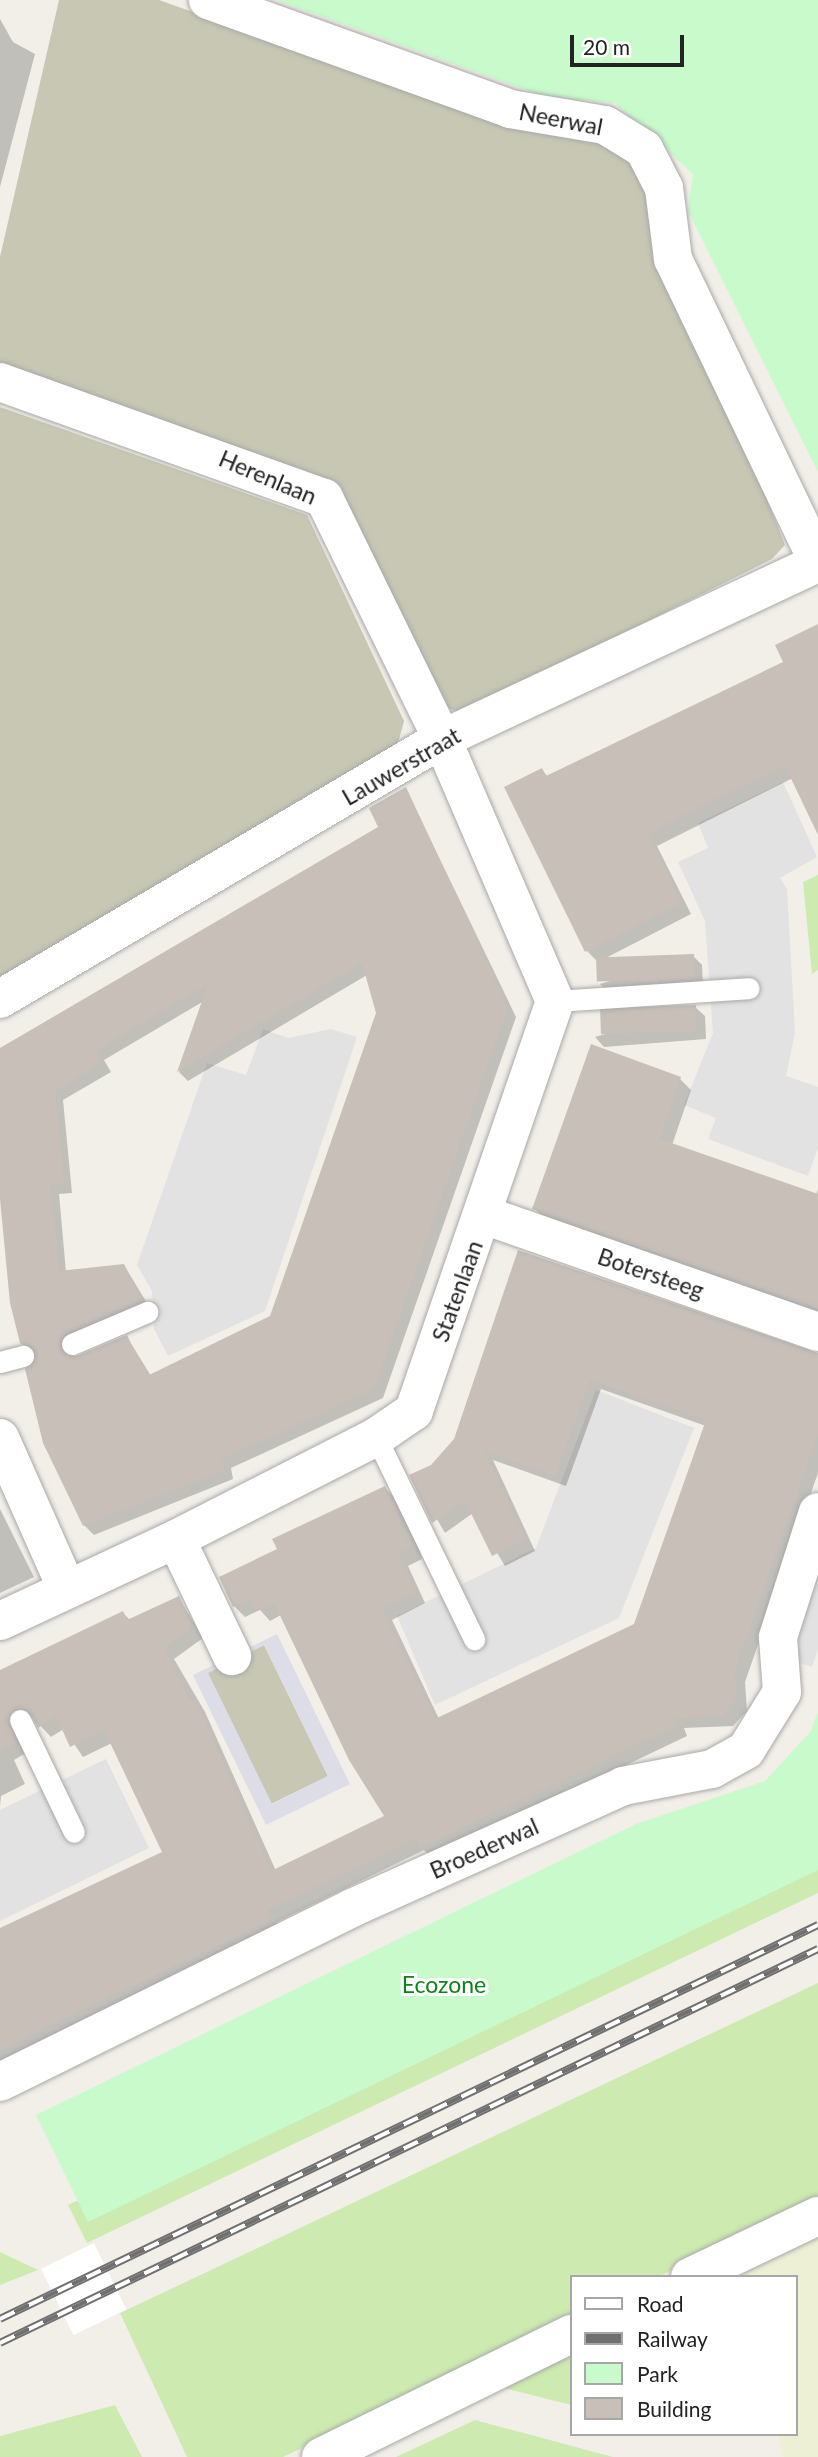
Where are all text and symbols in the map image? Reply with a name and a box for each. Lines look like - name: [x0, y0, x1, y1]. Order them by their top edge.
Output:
- scale bar: [573, 21, 687, 65]
- text: 20 m: [583, 34, 630, 59]
- street label: Neerwal: [517, 97, 605, 141]
- street label: Herenlaan: [215, 444, 321, 510]
- street label: Lauwerstraat: [337, 721, 465, 811]
- street label: Statenlaan: [426, 1237, 488, 1345]
- street label: Botersteeg: [594, 1242, 708, 1304]
- street label: Broederwal: [425, 1812, 543, 1884]
- park label: Ecozone: [402, 1970, 486, 1998]
- legend: [570, 2275, 797, 2436]
- text: Road: [637, 2291, 684, 2316]
- text: Railway: [637, 2326, 708, 2351]
- text: Park: [637, 2361, 678, 2386]
- text: Building: [637, 2396, 712, 2421]

